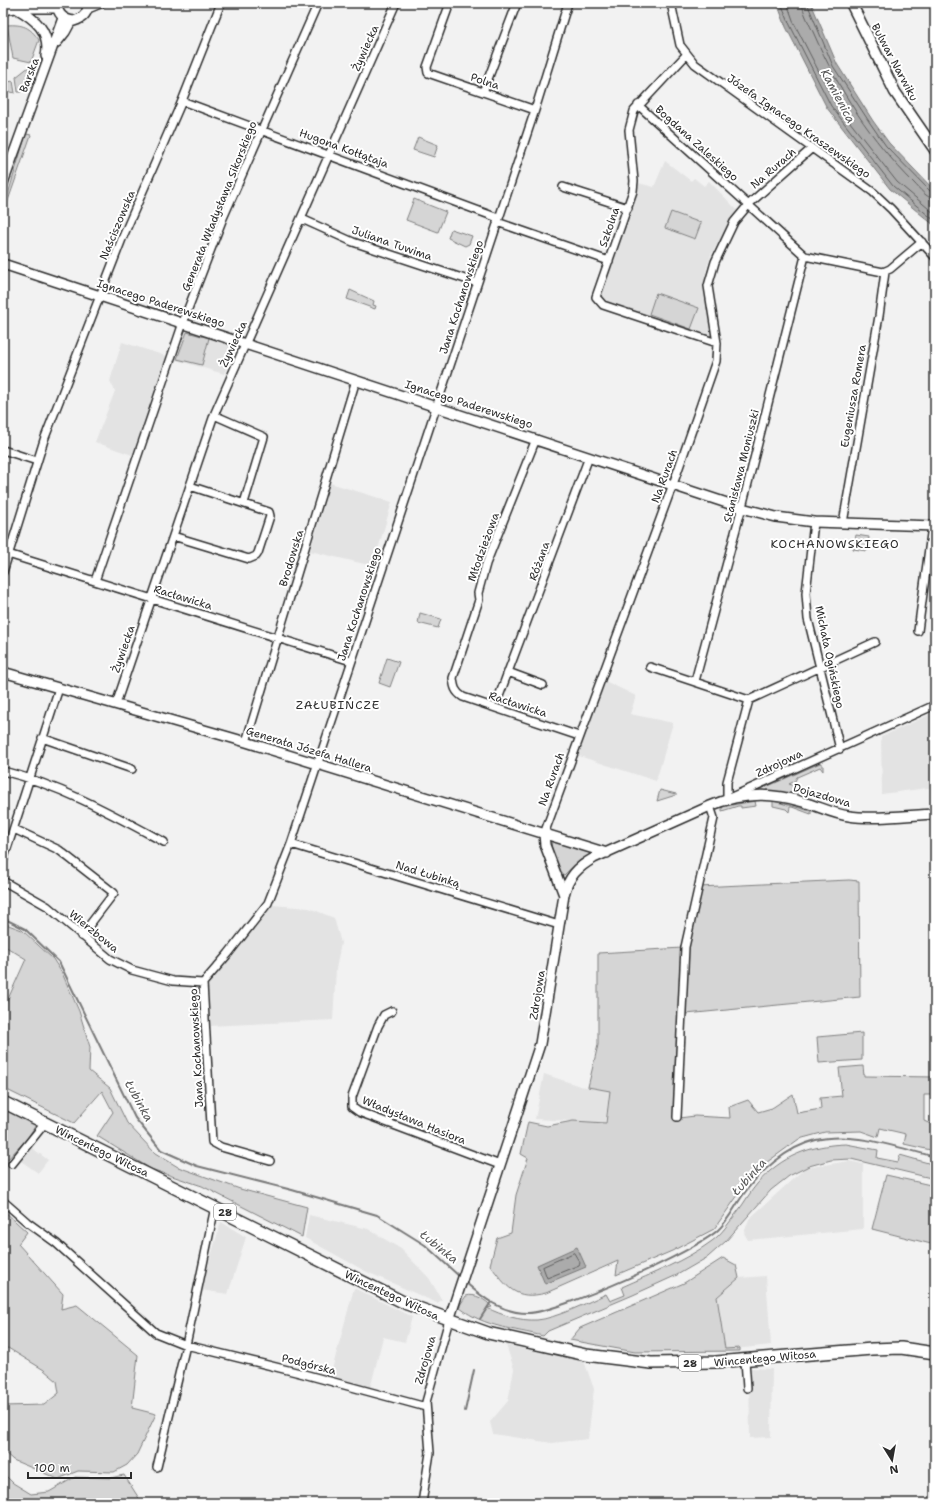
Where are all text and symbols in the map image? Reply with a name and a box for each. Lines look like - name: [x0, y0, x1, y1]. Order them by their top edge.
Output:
- street label: Bulwar Narwiku: [868, 21, 921, 104]
- street label: Żywiecka: [349, 23, 382, 74]
- street label: Barska: [16, 56, 43, 95]
- water label: Kamienica: [817, 66, 859, 126]
- street label: Polna: [468, 70, 501, 93]
- street label: Józefa Ignacego Kraszewskiego: [724, 71, 874, 182]
- street label: Bogdana Zaleskiego: [652, 102, 742, 185]
- street label: Generała Władysława Sikorskiego: [178, 119, 261, 294]
- street label: Hugona Kołłątaja: [297, 125, 391, 172]
- street label: Na Rurach: [747, 144, 799, 192]
- street label: Naściszowska: [96, 188, 139, 262]
- street label: Szkolna: [596, 205, 623, 249]
- street label: Juliana Tuwima: [350, 223, 434, 264]
- street label: Jana Kochanowskiego: [436, 238, 487, 356]
- street label: Ignacego Paderewskiego: [95, 276, 227, 331]
- street label: Żywiecka: [216, 319, 251, 370]
- street label: Eugeniusza Romera: [837, 343, 870, 449]
- street label: Ignacego Paderewskiego: [403, 377, 535, 432]
- street label: Stanisława Moniuszki: [720, 408, 763, 524]
- street label: Na Rurach: [648, 447, 681, 505]
- street label: Młodzieżowa: [464, 511, 503, 584]
- street label: Brodowska: [276, 528, 307, 588]
- district label: KOCHANOWSKIEGO: [770, 536, 900, 552]
- street label: Różana: [526, 540, 553, 583]
- street label: Jana Kochanowskiego: [334, 545, 385, 663]
- street label: Racławicka: [152, 581, 214, 614]
- street label: Michała Ogińskiego: [811, 604, 848, 710]
- street label: Żywiecka: [108, 623, 139, 675]
- street label: Racławicka: [487, 688, 549, 721]
- district label: ZAŁUBIŃCZE: [296, 697, 380, 713]
- street label: Generała Józefa Hallera: [244, 723, 374, 776]
- street label: Zdrojowa: [753, 746, 805, 781]
- street label: Na Rurach: [535, 750, 568, 808]
- street label: Dojazdowa: [791, 780, 853, 811]
- street label: Nad Łubinką: [394, 858, 462, 891]
- street label: Wierzbowa: [66, 907, 122, 956]
- street label: Zdrojowa: [526, 969, 549, 1021]
- street label: Jana Kochanowskiego: [186, 988, 207, 1108]
- water label: Łubinka: [121, 1077, 157, 1125]
- street label: Władysława Hasiora: [360, 1093, 468, 1148]
- street label: Wincentego Witosa: [52, 1122, 151, 1181]
- water label: Łubinka: [727, 1155, 770, 1200]
- road number: 28: [214, 1204, 236, 1220]
- water label: Łubinka: [416, 1226, 461, 1267]
- street label: Wincentego Witosa: [342, 1267, 442, 1324]
- street label: Zdrojowa: [411, 1334, 440, 1386]
- street label: Wincentego Witosa: [713, 1347, 817, 1370]
- street label: Podgórska: [280, 1350, 338, 1379]
- road number: 28: [679, 1355, 701, 1371]
- north arrow: [872, 1440, 912, 1480]
- scale bar: [28, 1454, 131, 1480]
- text: 100 m: [34, 1460, 70, 1476]
- text: N: [888, 1461, 900, 1478]

